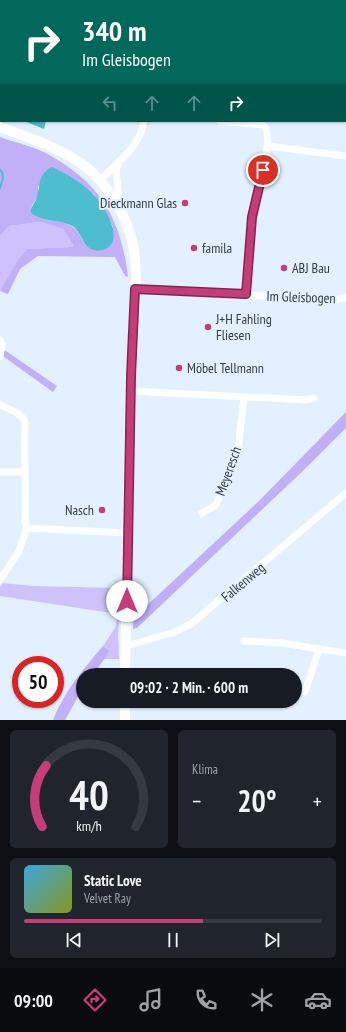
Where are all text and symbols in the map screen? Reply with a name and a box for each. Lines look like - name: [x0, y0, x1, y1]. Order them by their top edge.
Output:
- text: 340 m: [82, 12, 146, 49]
- icon: right: [16, 16, 68, 68]
- text: Im Gleisbogen: [82, 48, 171, 71]
- icon: left: [99, 92, 121, 114]
- icon: ahead: [141, 92, 163, 114]
- icon: ahead: [183, 92, 205, 114]
- icon: right: [225, 92, 247, 114]
- pin: [246, 153, 280, 187]
- icon: arrive: [252, 159, 274, 181]
- place label: Dieckmann Glas: [100, 194, 177, 212]
- marker: Dieckmann Glas: [180, 198, 190, 208]
- place label: famila: [202, 239, 232, 257]
- marker: famila: [189, 243, 199, 253]
- place label: ABJ Bau: [292, 259, 330, 277]
- marker: ABJ Bau: [279, 263, 289, 273]
- street label: Im Gleisbogen: [266, 287, 336, 307]
- place label: J+H Fahling Fliesen: [215, 310, 272, 344]
- marker: J+H Fahling Fliesen: [203, 322, 213, 332]
- place label: Möbel Tellmann: [187, 359, 264, 377]
- marker: Möbel Tellmann: [174, 363, 184, 373]
- street label: Meyeresch: [211, 444, 245, 498]
- place label: Nasch: [65, 501, 94, 519]
- marker: Nasch: [97, 505, 107, 515]
- street label: Falkenweg: [217, 558, 269, 606]
- position arrow: [106, 580, 148, 622]
- speed limit sign: 50: [12, 656, 64, 708]
- text: 09:02 · 2 Min. · 600 m: [130, 678, 248, 697]
- text: Klima: [192, 761, 218, 778]
- text: 40: [69, 768, 109, 821]
- text: 20°: [237, 781, 277, 820]
- text: −: [192, 787, 201, 815]
- text: +: [313, 787, 322, 815]
- text: km/h: [76, 816, 102, 835]
- text: Static Love: [84, 871, 142, 890]
- text: Velvet Ray: [84, 890, 131, 907]
- icon: previous: [63, 929, 85, 951]
- icon: pause: [162, 929, 184, 951]
- icon: next: [261, 929, 283, 951]
- icon: directions: [81, 986, 109, 1014]
- icon: music: [137, 986, 165, 1014]
- icon: phone: [192, 986, 220, 1014]
- icon: climate: [248, 986, 276, 1014]
- icon: car: [304, 986, 332, 1014]
- text: 09:00: [14, 989, 53, 1012]

